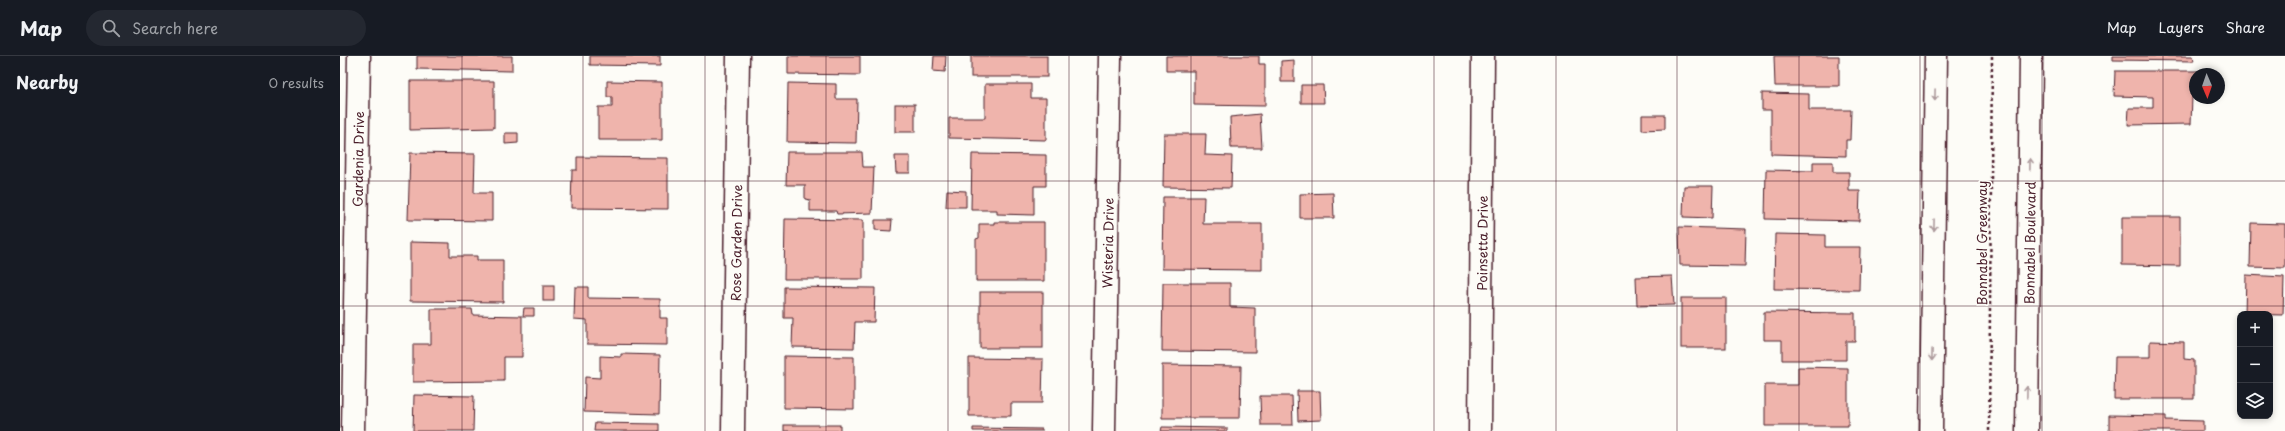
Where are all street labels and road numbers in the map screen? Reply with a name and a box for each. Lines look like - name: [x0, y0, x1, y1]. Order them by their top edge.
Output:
- street label: Gardenia Drive: [347, 111, 368, 207]
- street label: Bonnabel Greenway: [1972, 181, 1991, 305]
- street label: Bonnabel Boulevard: [2019, 181, 2039, 305]
- street label: Rose Garden Drive: [725, 184, 746, 302]
- street label: Poinsetta Drive: [1472, 195, 1491, 291]
- street label: Wisteria Drive: [1097, 198, 1117, 288]

